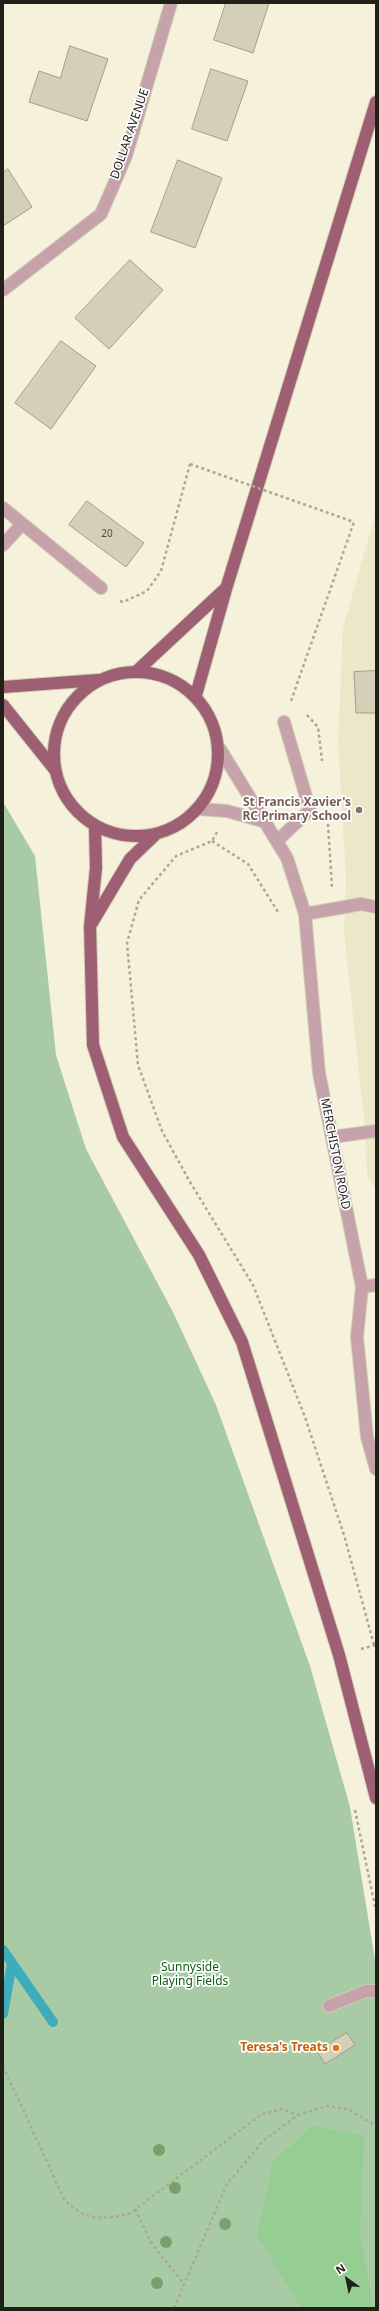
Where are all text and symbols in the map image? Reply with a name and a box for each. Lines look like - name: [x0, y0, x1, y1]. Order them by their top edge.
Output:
- street label: DOLLAR AVENUE: [108, 87, 152, 181]
- house number: 20: [101, 528, 113, 540]
- place label: St Francis Xavier's RC Primary School: [242, 796, 351, 824]
- marker: St Francis Xavier's RC Primary School: [354, 805, 364, 815]
- street label: MERCHISTON ROAD: [317, 1097, 353, 1211]
- park label: Sunnyside Playing Fields: [152, 1961, 228, 1989]
- place label: Teresa's Treats: [240, 2041, 328, 2055]
- marker: Teresa's Treats: [331, 2043, 341, 2053]
- north arrow: [327, 2259, 367, 2299]
- text: N: [332, 2260, 348, 2277]

